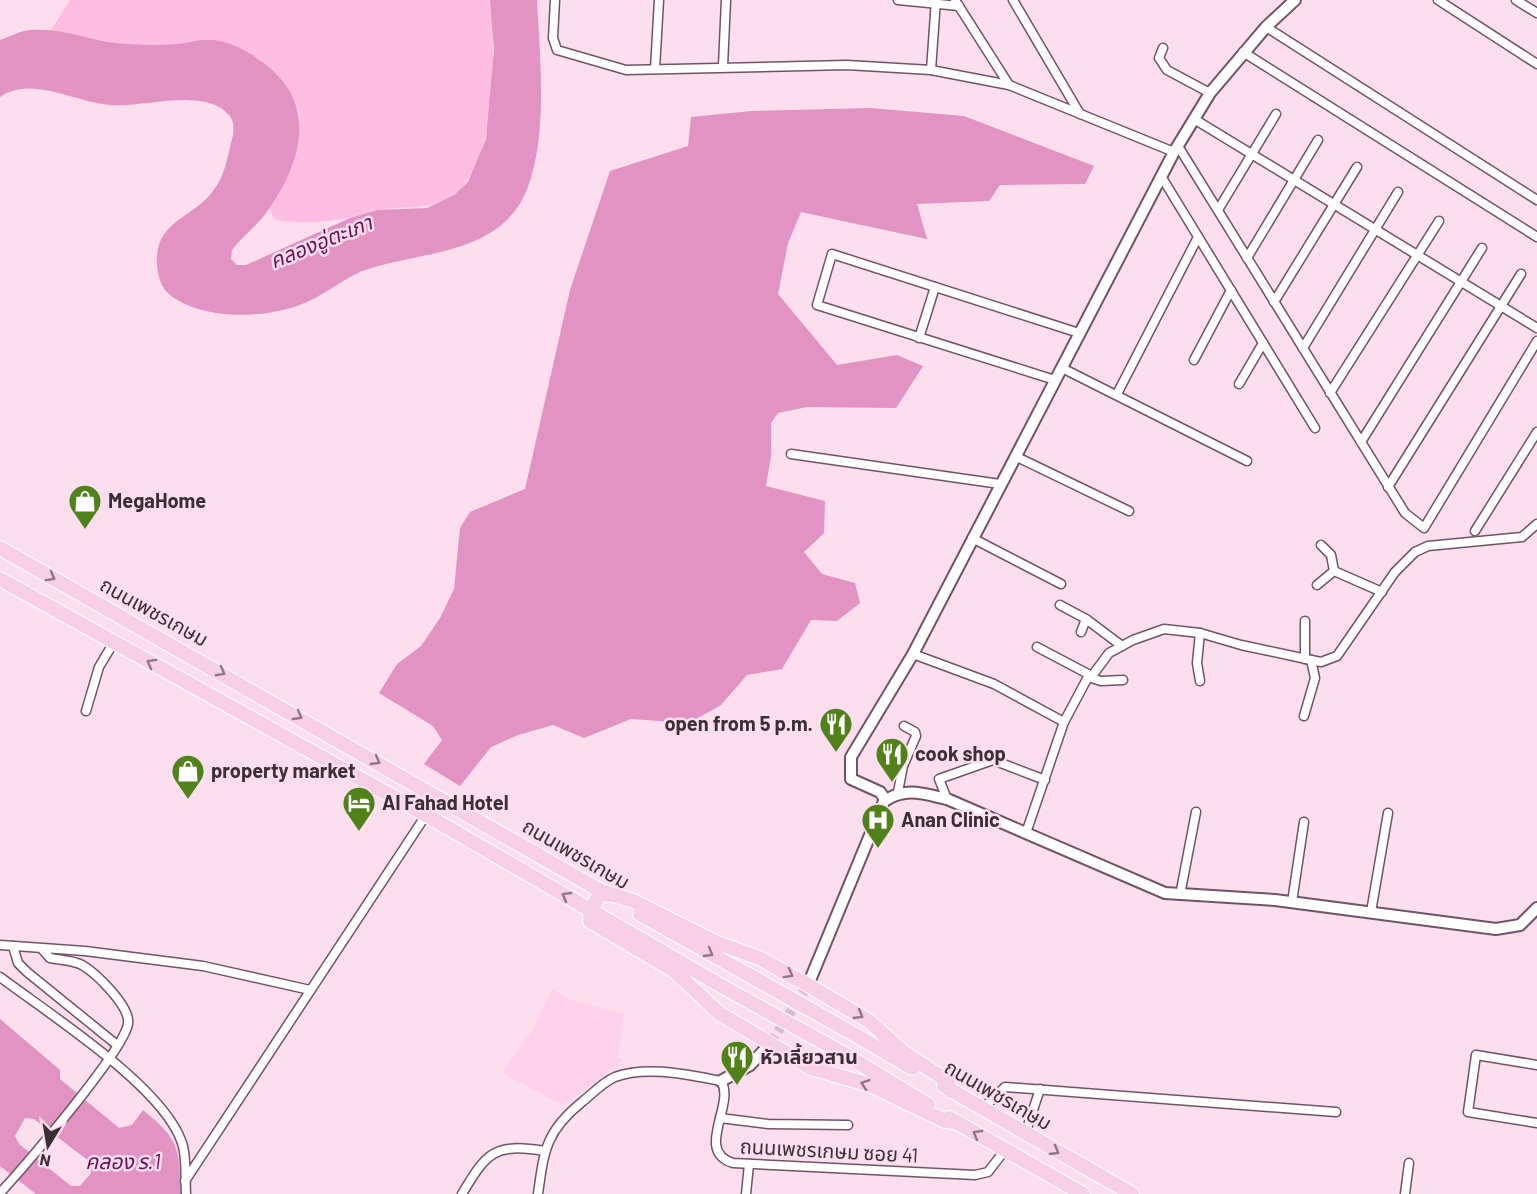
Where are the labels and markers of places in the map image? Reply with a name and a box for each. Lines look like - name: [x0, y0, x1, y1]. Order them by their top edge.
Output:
- shop icon: MegaHome: [67, 483, 103, 530]
- place label: MegaHome: [108, 488, 206, 512]
- restaurant icon: open from 5 p.m.: [818, 706, 854, 753]
- place label: open from 5 p.m.: [664, 711, 813, 735]
- restaurant icon: cook shop: [874, 736, 910, 783]
- place label: cook shop: [915, 741, 1006, 765]
- shop icon: property market: [170, 753, 206, 800]
- place label: property market: [211, 758, 356, 782]
- hotel icon: Al Fahad Hotel: [341, 785, 377, 832]
- place label: Al Fahad Hotel: [382, 790, 509, 814]
- hospital icon: Anan Clinic: [860, 802, 896, 849]
- place label: Anan Clinic: [901, 807, 1000, 831]
- restaurant icon: หัวเลี้ยวสาน: [719, 1039, 755, 1086]
- place label: หัวเลี้ยวสาน: [760, 1043, 858, 1068]

